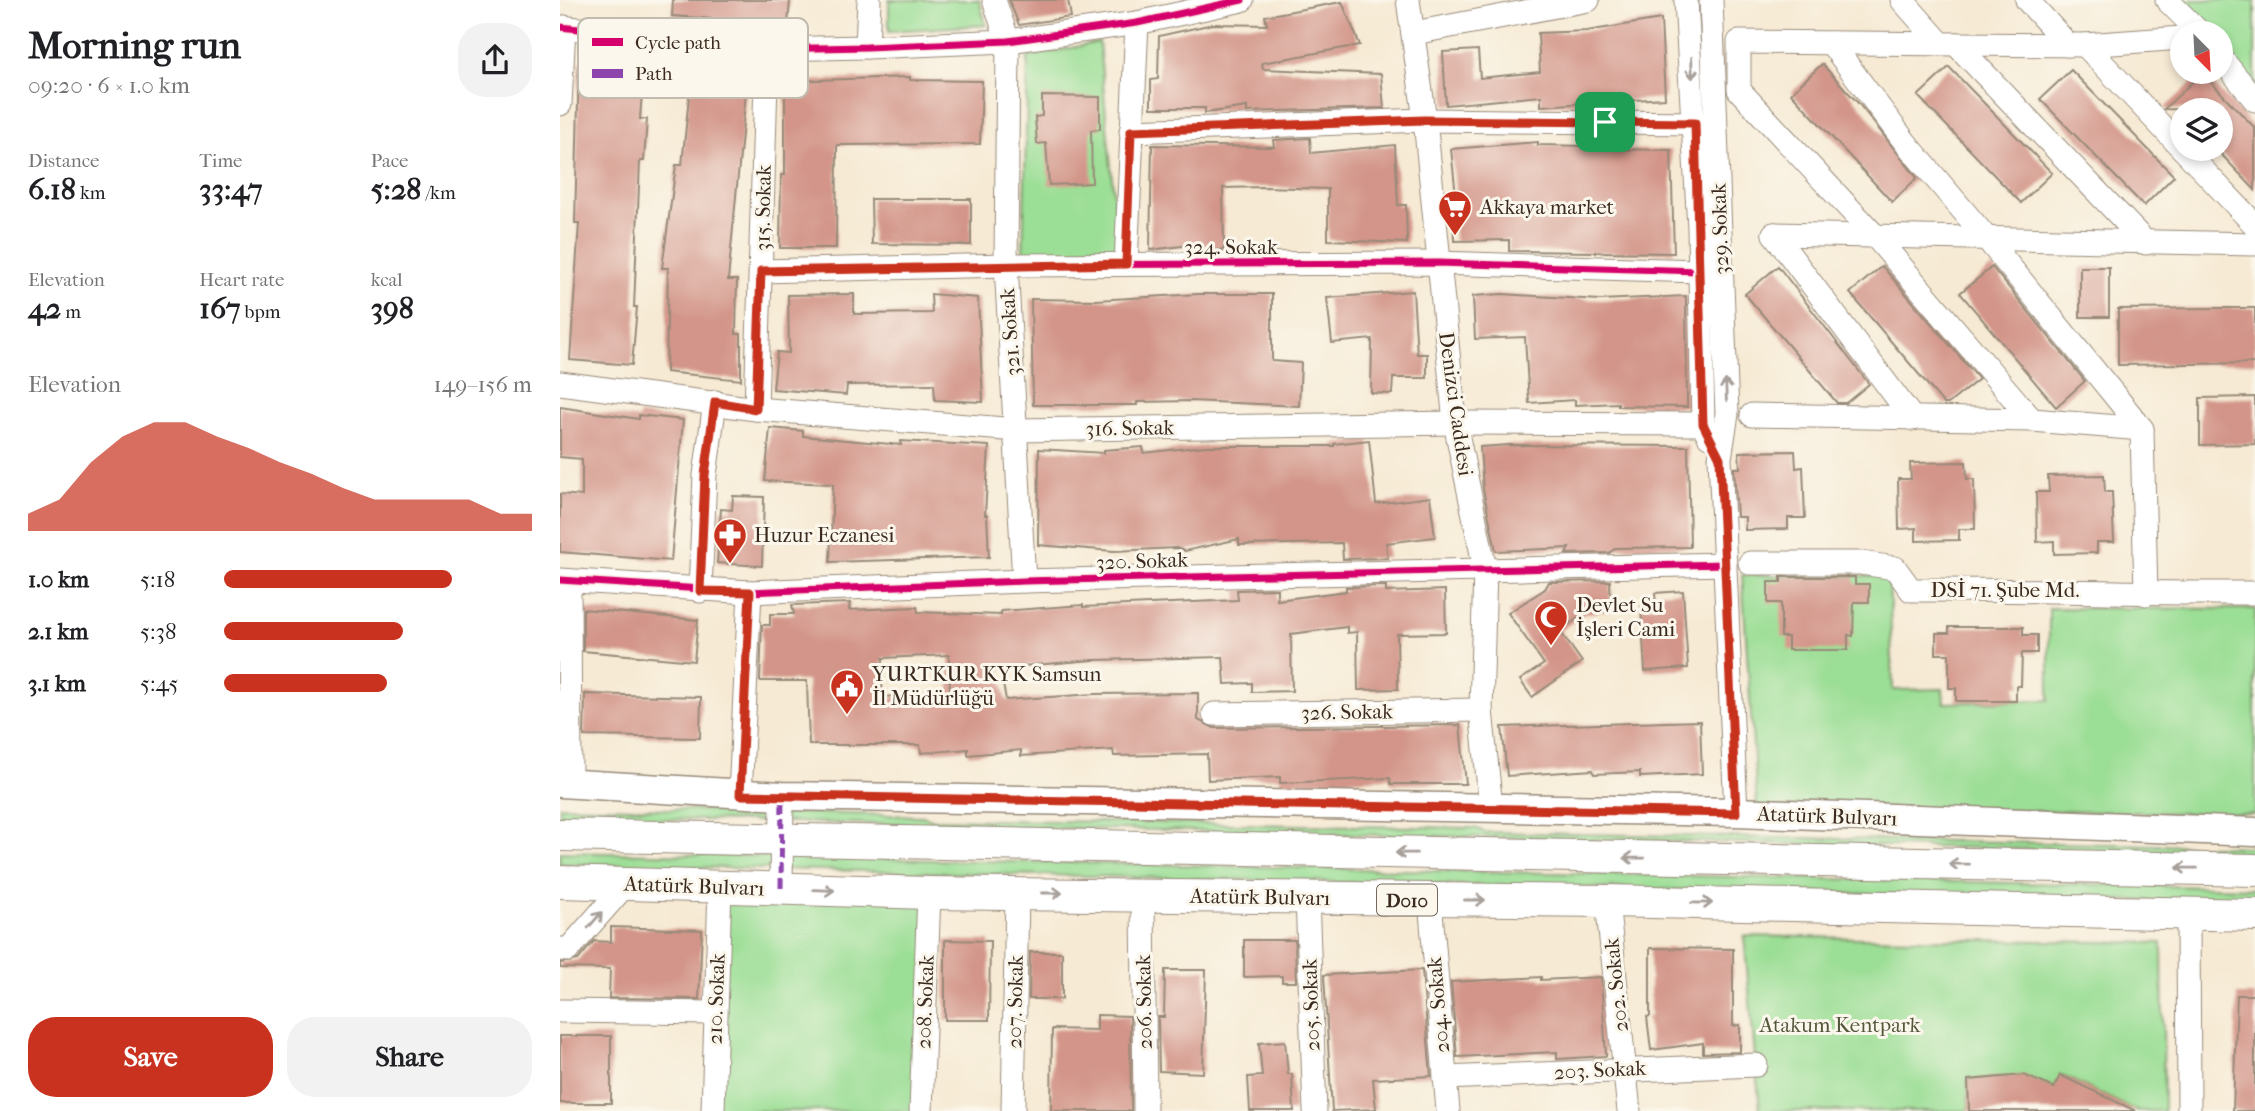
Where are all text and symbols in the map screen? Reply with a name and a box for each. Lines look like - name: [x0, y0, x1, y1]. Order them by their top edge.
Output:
- legend: [578, 18, 808, 98]
- north arrow: [2170, 21, 2233, 84]
- map controls: [2170, 21, 2233, 161]
- text: Morning run: [28, 23, 241, 68]
- button: share: [458, 23, 532, 97]
- text: Cycle path: [635, 32, 721, 54]
- one-way arrow: [1686, 56, 1699, 79]
- text: Path: [635, 63, 673, 85]
- text: 09:20 · 6 × 1.0 km: [28, 72, 190, 99]
- pin: [1575, 92, 1635, 152]
- button: layers: [2170, 98, 2233, 161]
- icon: arrive: [1586, 103, 1624, 141]
- text: Distance: [28, 150, 99, 172]
- text: Time: [199, 150, 243, 172]
- text: Pace: [371, 150, 409, 172]
- street label: 315. Sokak: [750, 164, 776, 251]
- text: 6.18: [28, 172, 76, 207]
- text: 33:47: [199, 172, 263, 207]
- text: 5:28: [371, 172, 421, 207]
- text: km: [76, 182, 105, 204]
- text: /km: [421, 182, 456, 204]
- street label: 329. Sokak: [1706, 183, 1734, 275]
- supermarket icon: Akkaya market: [1436, 188, 1474, 237]
- place label: Akkaya market: [1479, 195, 1615, 219]
- street label: 324. Sokak: [1184, 235, 1278, 259]
- text: Elevation: [28, 269, 105, 291]
- text: Heart rate: [199, 269, 284, 291]
- text: kcal: [371, 269, 403, 291]
- street label: 321. Sokak: [995, 287, 1025, 377]
- text: 42: [28, 291, 61, 326]
- text: 167: [199, 291, 240, 326]
- text: 398: [371, 291, 414, 326]
- text: m: [61, 301, 81, 323]
- text: bpm: [240, 301, 280, 323]
- street label: Denizci Caddesi: [1434, 330, 1478, 478]
- text: Elevation: [28, 371, 121, 398]
- text: 149–156 m: [434, 371, 532, 398]
- one-way arrow: [1720, 379, 1733, 402]
- street label: 316. Sokak: [1086, 415, 1175, 441]
- pharmacy icon: Huzur Eczanesi: [711, 516, 749, 565]
- place label: Huzur Eczanesi: [754, 523, 894, 547]
- street label: 320. Sokak: [1096, 547, 1189, 575]
- text: 1.0 km: [28, 566, 89, 593]
- text: 5:18: [140, 566, 175, 593]
- street label: DSİ 71. Şube Md.: [1930, 578, 2080, 602]
- place label: Devlet Su İşleri Cami: [1576, 593, 1675, 641]
- mosque icon: Devlet Su İşleri Cami: [1532, 598, 1570, 647]
- text: 2.1 km: [28, 618, 88, 645]
- text: 5:38: [140, 618, 177, 645]
- place label: YURTKUR KYK Samsun İl Müdürlüğü: [871, 662, 1102, 710]
- public building icon: YURTKUR KYK Samsun İl Müdürlüğü: [828, 667, 866, 716]
- text: 3.1 km: [28, 670, 86, 697]
- text: 5:45: [140, 670, 178, 697]
- street label: 326. Sokak: [1301, 699, 1393, 725]
- street label: Atatürk Bulvarı: [1755, 802, 1898, 830]
- one-way arrow: [1395, 846, 1418, 860]
- one-way arrow: [1623, 851, 1646, 865]
- one-way arrow: [1948, 857, 1971, 871]
- one-way arrow: [2176, 862, 2199, 875]
- street label: Atatürk Bulvarı: [622, 872, 765, 900]
- one-way arrow: [812, 883, 835, 896]
- street label: Atatürk Bulvarı: [1189, 884, 1330, 910]
- road number: D010: [1377, 885, 1437, 916]
- one-way arrow: [1040, 886, 1063, 900]
- one-way arrow: [1463, 893, 1486, 907]
- one-way arrow: [1691, 896, 1714, 910]
- one-way arrow: [587, 911, 603, 929]
- street label: 202. Sokak: [1599, 937, 1633, 1033]
- street label: 210. Sokak: [702, 953, 730, 1045]
- street label: 208. Sokak: [911, 954, 939, 1049]
- street label: 206. Sokak: [1131, 954, 1157, 1050]
- street label: 207. Sokak: [1002, 955, 1028, 1049]
- street label: 204. Sokak: [1422, 956, 1454, 1054]
- street label: 205. Sokak: [1297, 958, 1325, 1052]
- park label: Atakum Kentpark: [1759, 1013, 1921, 1037]
- button: Save: [28, 1017, 273, 1097]
- button: Share: [287, 1017, 532, 1097]
- street label: 203. Sokak: [1553, 1056, 1647, 1084]

